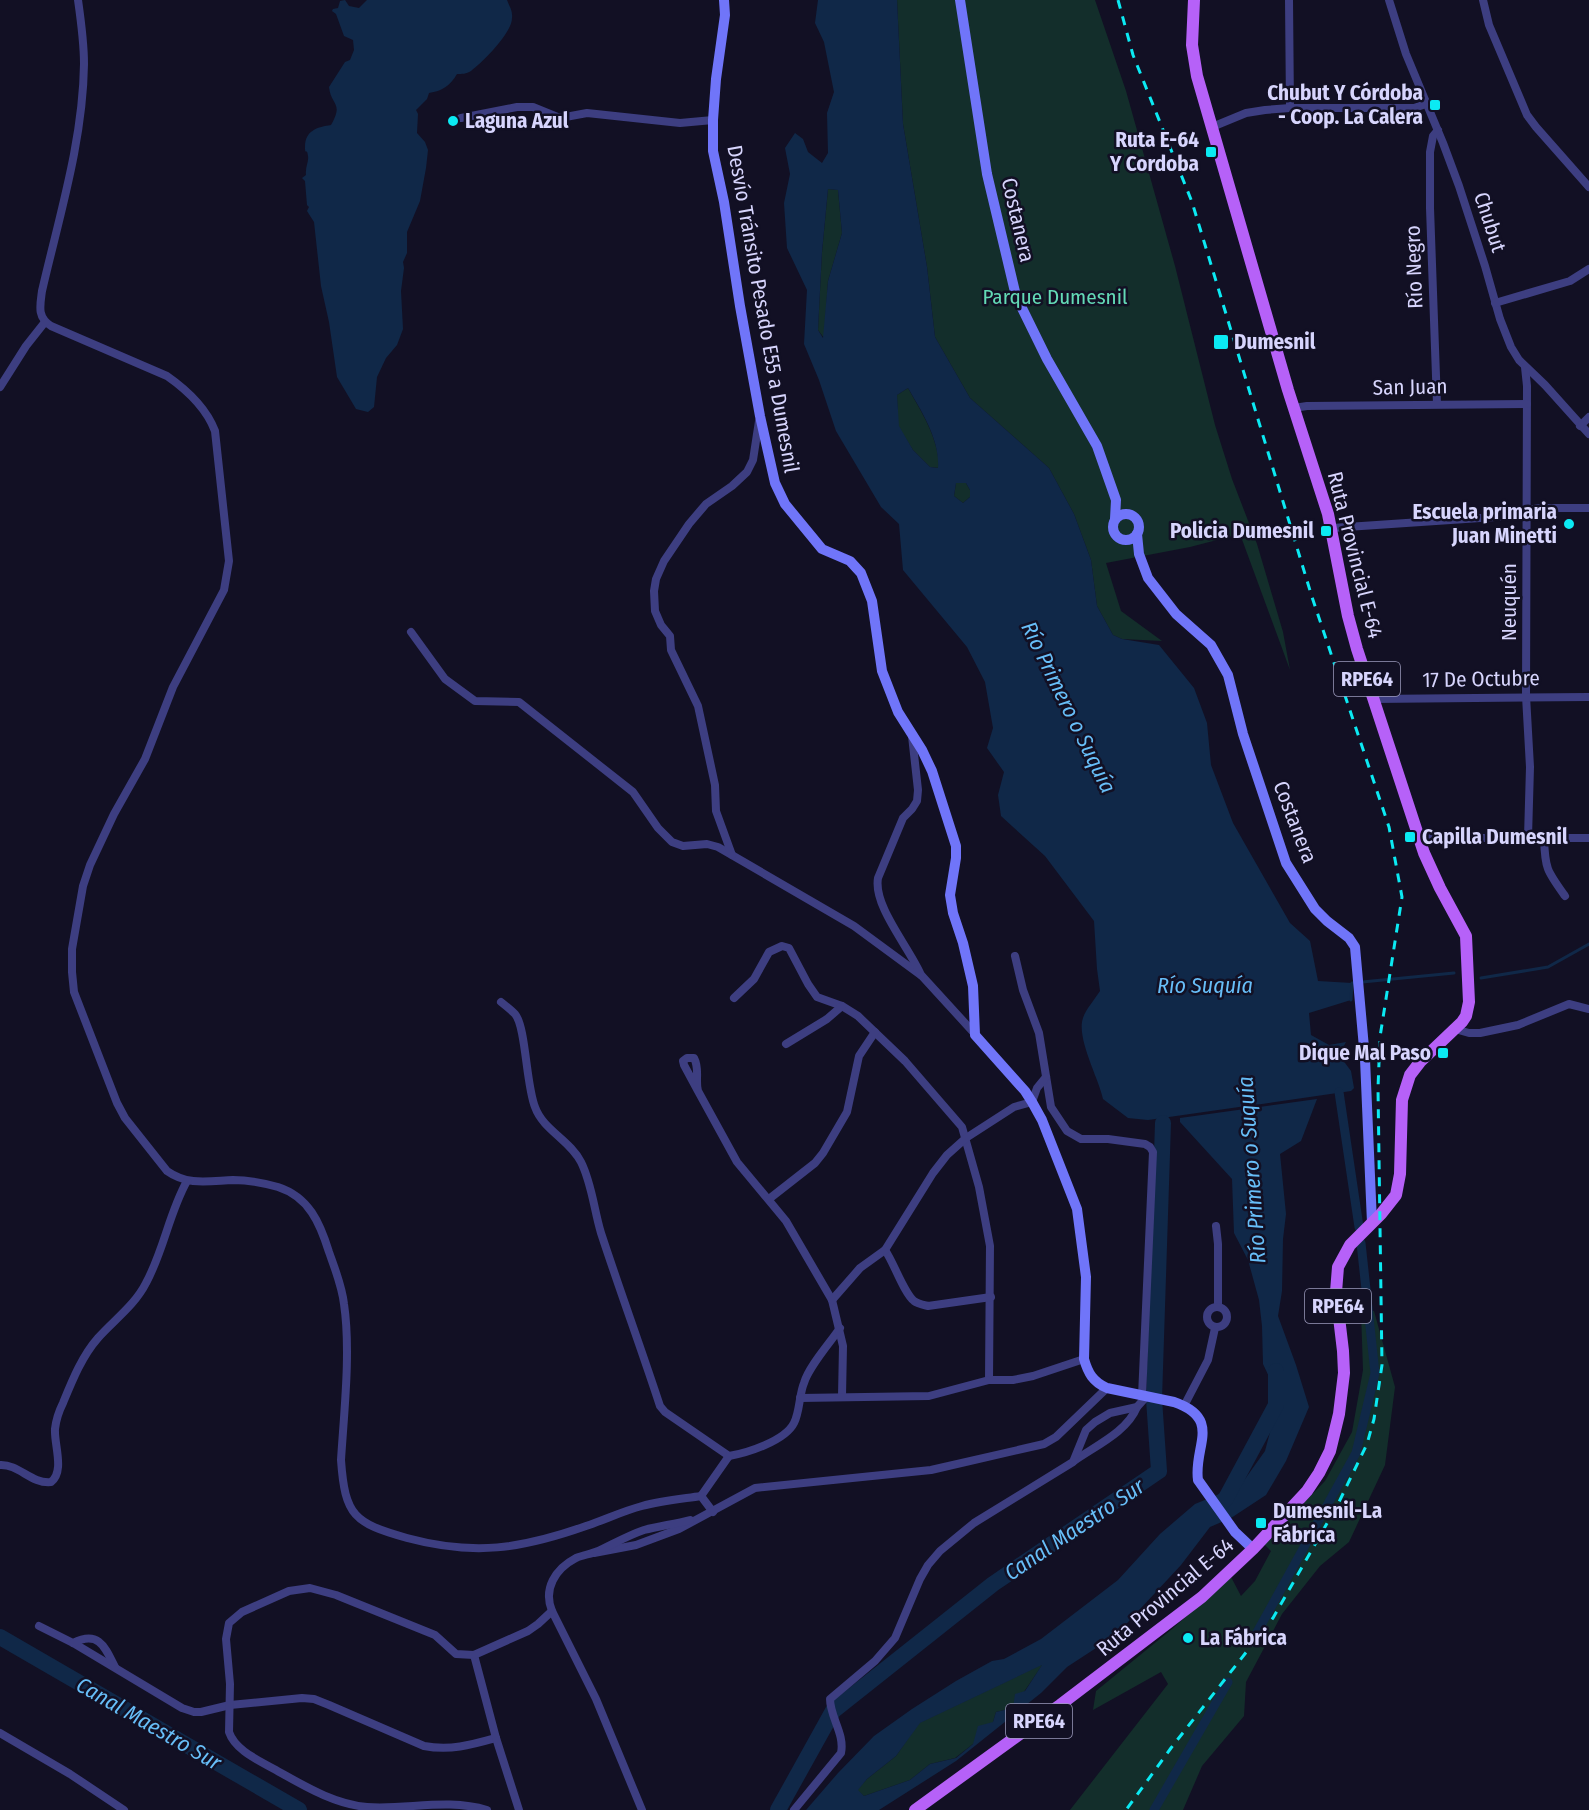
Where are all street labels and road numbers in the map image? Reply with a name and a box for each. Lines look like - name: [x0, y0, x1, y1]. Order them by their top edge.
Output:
- street label: Desvío Tránsito Pesado E55 a Dumesnil: [721, 143, 805, 475]
- street label: Costanera: [996, 175, 1040, 265]
- street label: Chubut: [1468, 189, 1512, 255]
- street label: Río Negro: [1400, 225, 1428, 309]
- street label: San Juan: [1372, 373, 1448, 401]
- street label: Ruta Provincial E-64: [1322, 469, 1388, 641]
- street label: Neuquén: [1496, 563, 1522, 641]
- road number: RPE64: [1334, 662, 1400, 696]
- street label: 17 De Octubre: [1422, 665, 1540, 693]
- street label: Costanera: [1268, 777, 1322, 867]
- road number: RPE64: [1305, 1289, 1371, 1323]
- street label: Ruta Provincial E-64: [1091, 1532, 1239, 1662]
- road number: RPE64: [1006, 1704, 1072, 1738]

